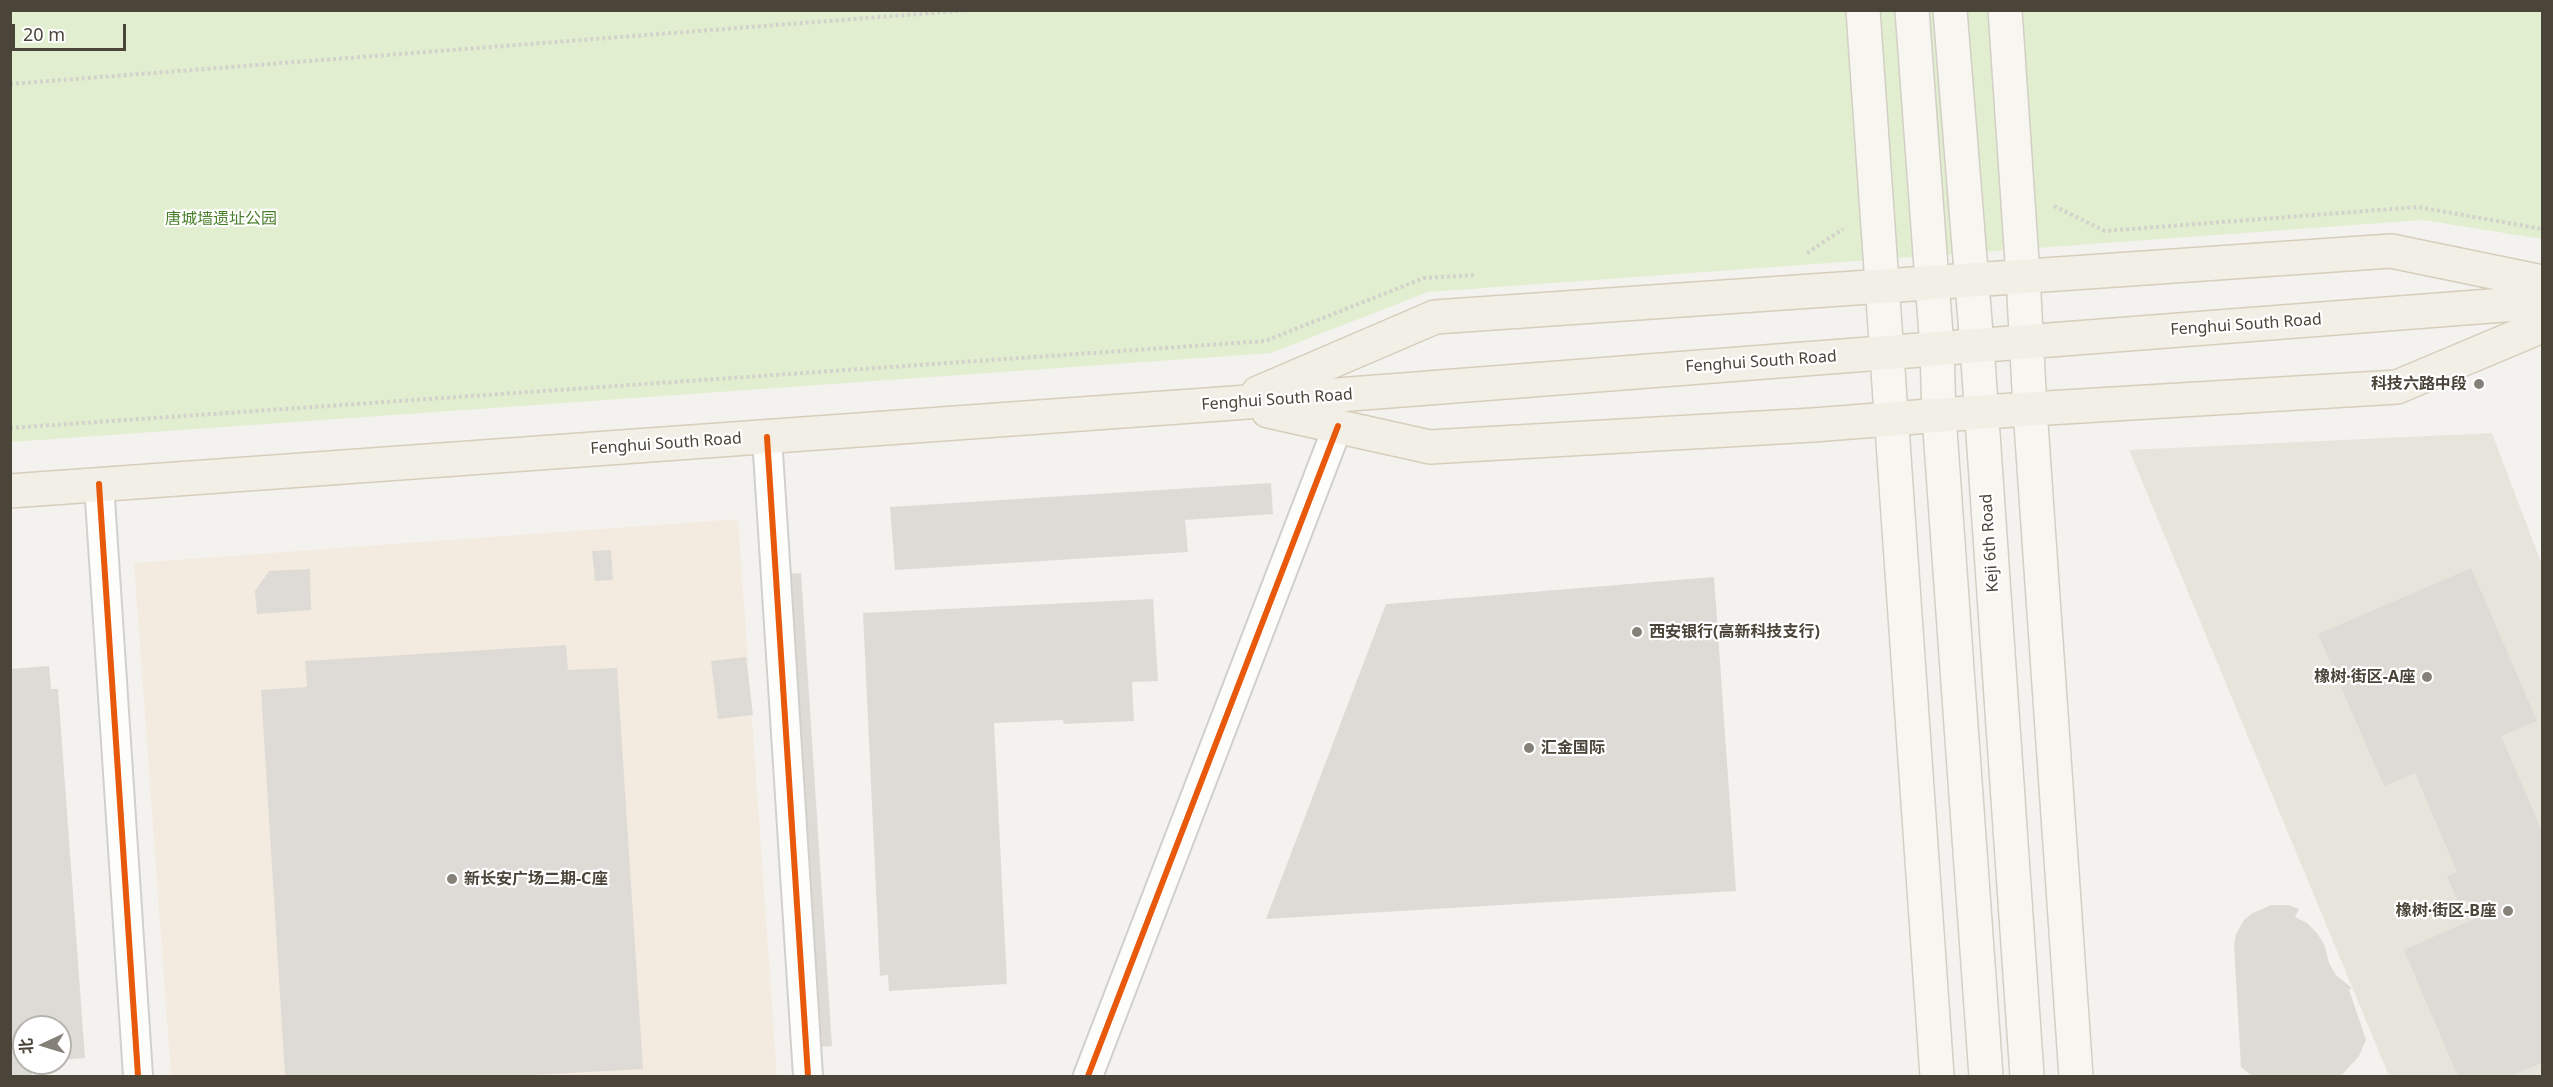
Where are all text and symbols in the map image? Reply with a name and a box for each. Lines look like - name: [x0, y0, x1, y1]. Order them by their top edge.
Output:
- scale bar: [15, 12, 129, 50]
- text: 20 m: [23, 22, 65, 46]
- park label: 唐城墙遗址公园: [165, 209, 277, 229]
- street label: Fenghui South Road: [2170, 310, 2322, 340]
- street label: Fenghui South Road: [1685, 347, 1837, 377]
- place label: 科技六路中段: [2371, 374, 2467, 394]
- marker: 科技六路中段: [2472, 377, 2486, 391]
- street label: Fenghui South Road: [1201, 385, 1353, 415]
- street label: Fenghui South Road: [590, 429, 742, 459]
- street label: Keji 6th Road: [1977, 493, 2003, 593]
- place label: 西安银行(高新科技支行): [1649, 622, 1820, 642]
- marker: 西安银行(高新科技支行): [1630, 625, 1644, 639]
- place label: 橡树·街区-A座: [2314, 667, 2415, 687]
- marker: 橡树·街区-A座: [2420, 670, 2434, 684]
- place label: 汇金国际: [1541, 738, 1605, 758]
- marker: 汇金国际: [1522, 741, 1536, 755]
- place label: 新长安广场二期-C座: [464, 869, 607, 889]
- marker: 新长安广场二期-C座: [445, 872, 459, 886]
- place label: 橡树·街区-B座: [2396, 901, 2496, 921]
- marker: 橡树·街区-B座: [2501, 904, 2515, 918]
- north arrow: [12, 1015, 72, 1075]
- text: 北: [15, 1037, 38, 1055]

